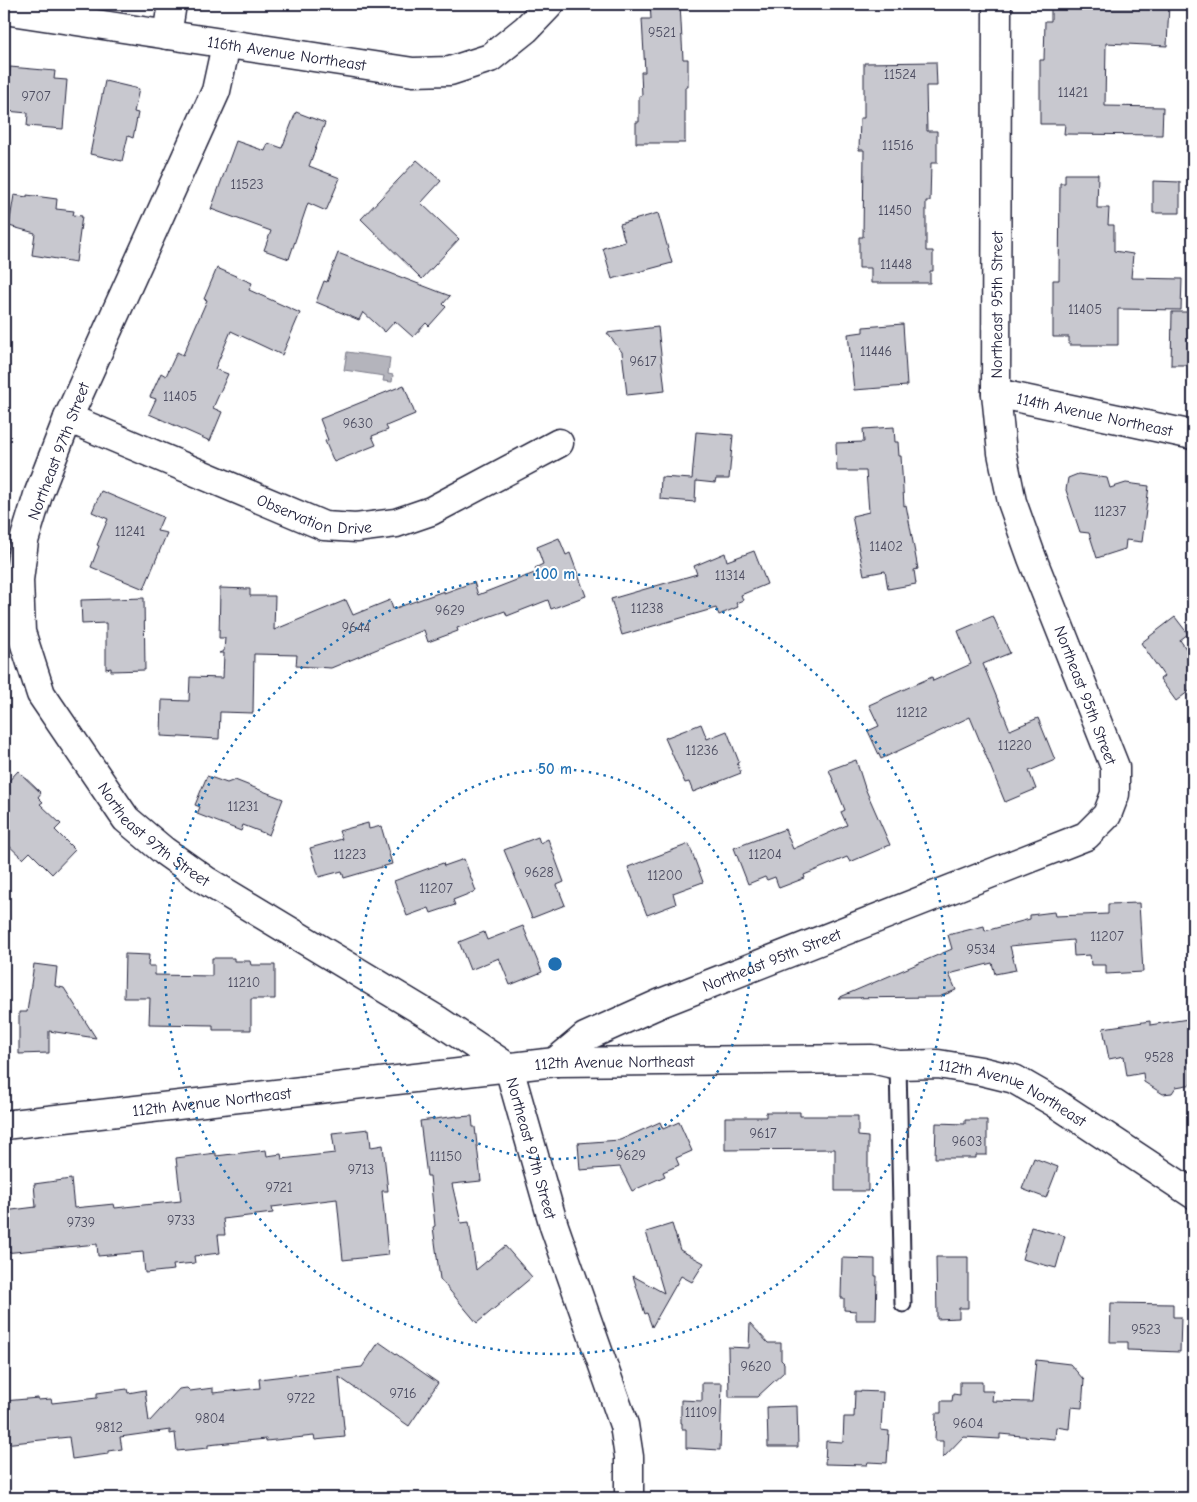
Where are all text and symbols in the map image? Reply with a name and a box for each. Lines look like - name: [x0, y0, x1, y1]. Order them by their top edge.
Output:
- house number: 9521: [648, 24, 676, 41]
- street label: 116th Avenue Northeast: [206, 33, 368, 75]
- house number: 11524: [884, 66, 917, 83]
- house number: 11421: [1058, 84, 1088, 101]
- house number: 9707: [21, 88, 51, 105]
- house number: 11516: [882, 137, 914, 154]
- house number: 11523: [230, 176, 264, 193]
- house number: 11450: [878, 202, 912, 219]
- street label: Northeast 95th Street: [988, 231, 1006, 378]
- house number: 11448: [880, 256, 912, 273]
- house number: 11405: [1068, 301, 1102, 318]
- house number: 11446: [860, 343, 892, 360]
- house number: 9617: [629, 353, 657, 370]
- street label: Northeast 97th Street: [24, 380, 94, 523]
- house number: 11405: [163, 388, 197, 405]
- street label: 114th Avenue Northeast: [1015, 390, 1175, 441]
- house number: 9630: [343, 415, 373, 432]
- street label: Observation Drive: [254, 491, 373, 538]
- house number: 11237: [1094, 503, 1126, 520]
- house number: 11241: [115, 523, 145, 540]
- house number: 11402: [869, 538, 903, 555]
- text: 100 m: [535, 565, 575, 583]
- house number: 11314: [715, 567, 745, 584]
- house number: 11238: [631, 600, 663, 617]
- house number: 9629: [435, 602, 465, 619]
- house number: 9644: [342, 619, 371, 636]
- street label: Northeast 95th Street: [1050, 623, 1120, 768]
- house number: 11212: [896, 704, 928, 721]
- house number: 11220: [998, 737, 1032, 754]
- house number: 11236: [685, 742, 719, 759]
- text: 50 m: [538, 760, 572, 778]
- street label: Northeast 97th Street: [94, 779, 213, 891]
- house number: 11231: [227, 798, 259, 815]
- house number: 11223: [334, 846, 366, 863]
- house number: 11204: [748, 846, 782, 863]
- house number: 9628: [524, 864, 554, 881]
- house number: 11200: [647, 867, 683, 884]
- house number: 11207: [419, 880, 453, 897]
- street label: Northeast 95th Street: [700, 925, 844, 996]
- house number: 11207: [1090, 928, 1124, 945]
- house number: 9534: [967, 941, 996, 958]
- centre of rings: [546, 955, 564, 973]
- house number: 11210: [228, 974, 260, 991]
- house number: 9528: [1144, 1049, 1174, 1066]
- street label: 112th Avenue Northeast: [534, 1053, 695, 1074]
- street label: 112th Avenue Northeast: [937, 1056, 1090, 1131]
- street label: Northeast 97th Street: [502, 1076, 560, 1221]
- street label: 112th Avenue Northeast: [131, 1084, 293, 1120]
- house number: 9617: [749, 1125, 777, 1142]
- house number: 9603: [952, 1133, 982, 1150]
- house number: 9629: [616, 1147, 646, 1164]
- house number: 11150: [430, 1148, 462, 1165]
- house number: 9713: [348, 1161, 374, 1178]
- house number: 9721: [266, 1179, 292, 1196]
- house number: 9733: [167, 1212, 195, 1229]
- house number: 9739: [67, 1214, 95, 1231]
- house number: 9523: [1131, 1321, 1161, 1338]
- house number: 9620: [741, 1358, 771, 1375]
- house number: 9716: [389, 1385, 417, 1402]
- house number: 9722: [287, 1390, 315, 1407]
- house number: 11109: [685, 1404, 717, 1421]
- house number: 9804: [195, 1410, 225, 1427]
- house number: 9604: [953, 1415, 983, 1432]
- house number: 9812: [95, 1419, 123, 1436]

